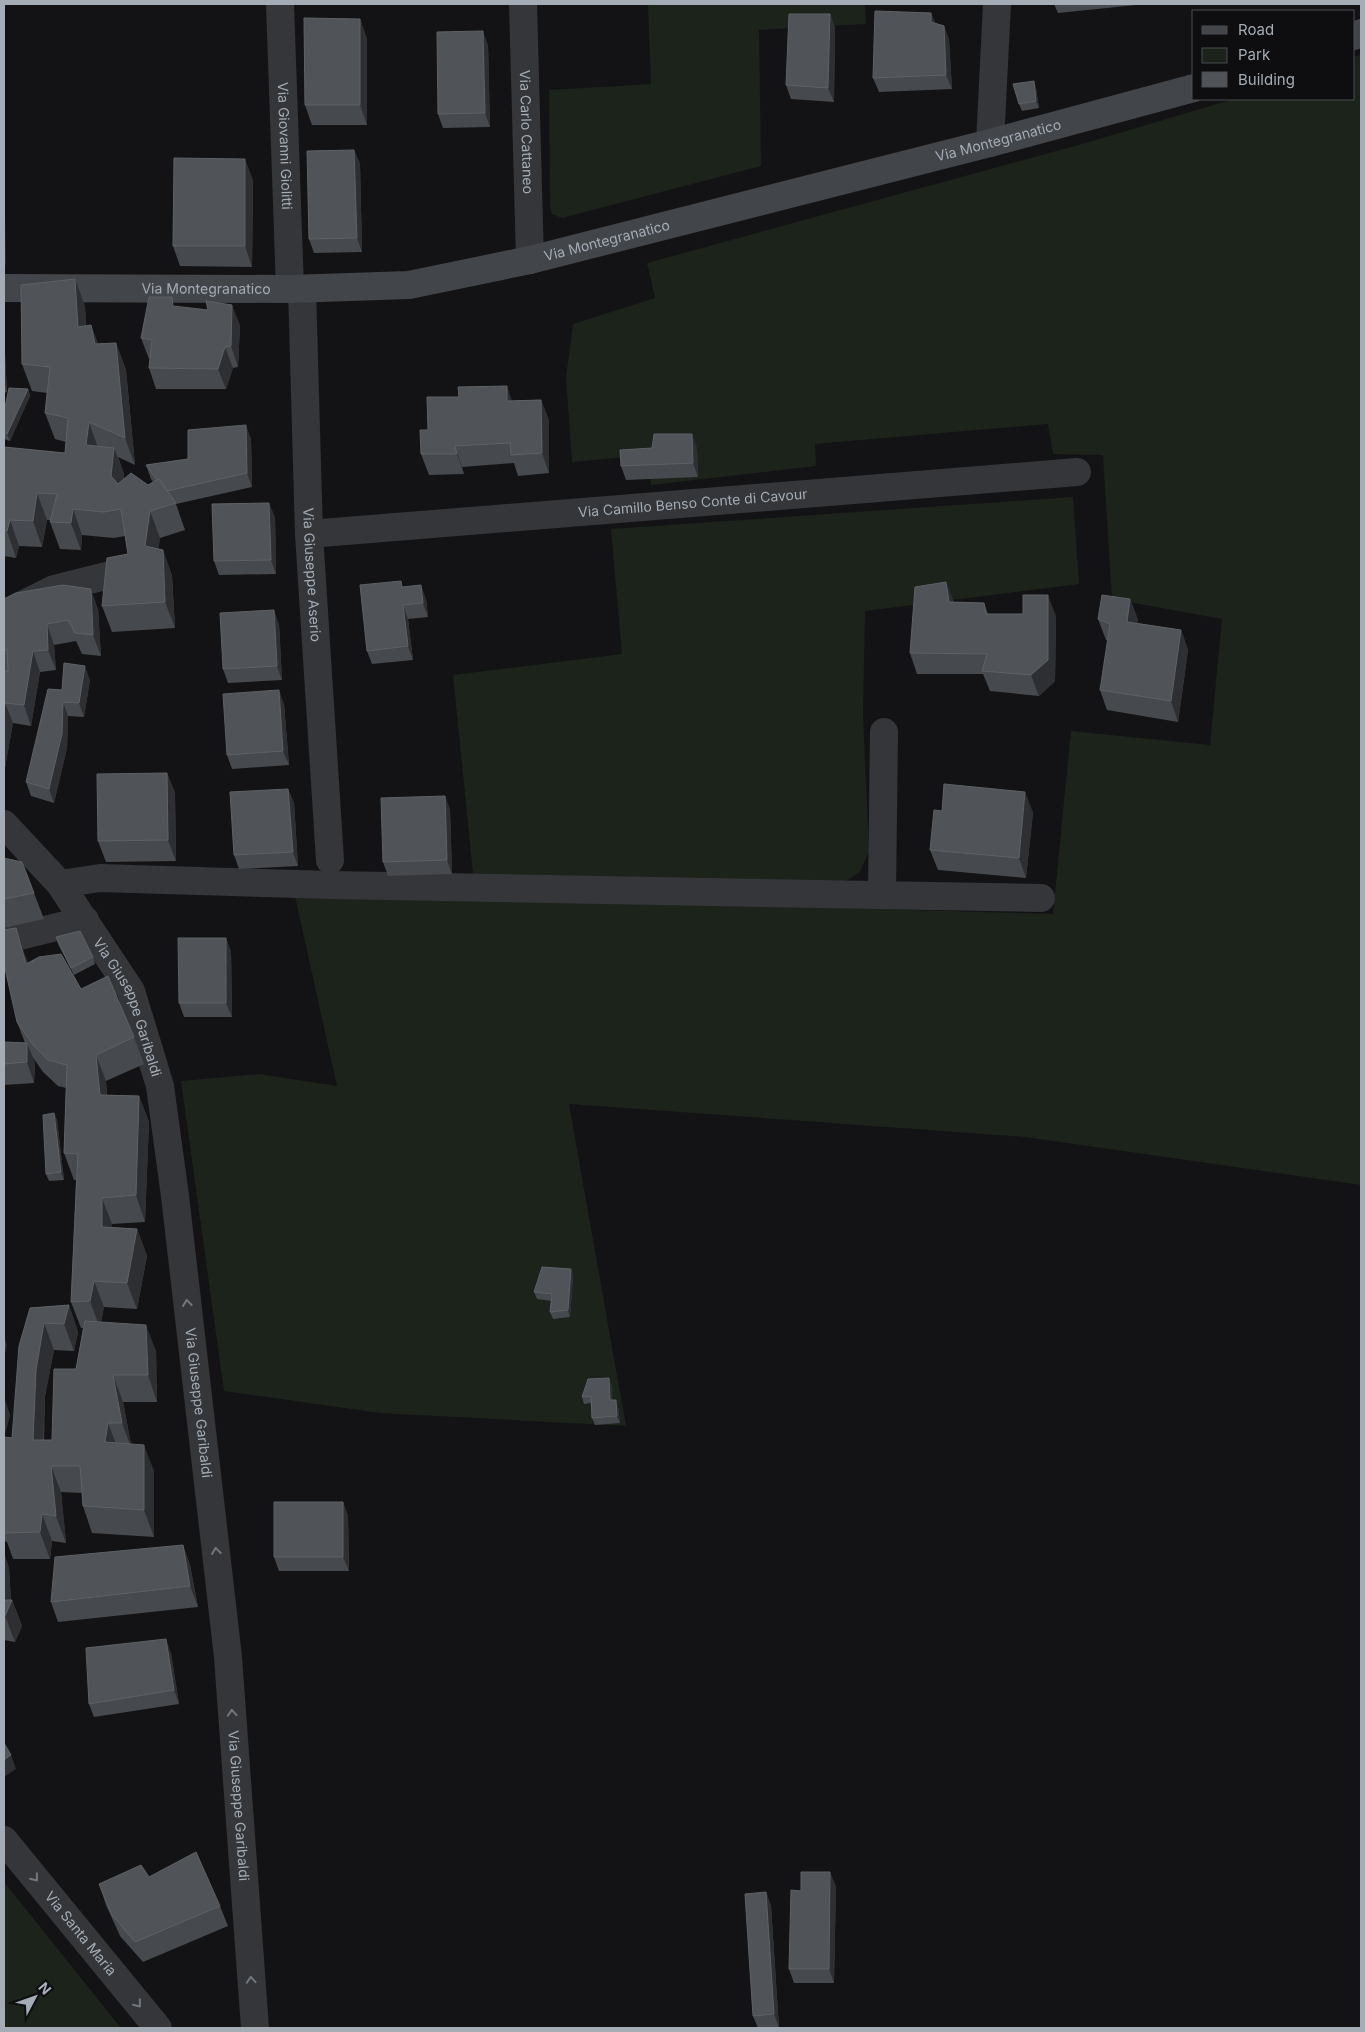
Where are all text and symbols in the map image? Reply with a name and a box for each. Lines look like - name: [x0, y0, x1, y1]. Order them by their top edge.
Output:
- legend: [1192, 10, 1355, 100]
- text: Road: [1238, 20, 1274, 39]
- text: Park: [1238, 45, 1271, 64]
- street label: Via Carlo Cattaneo: [517, 70, 537, 194]
- text: Building: [1238, 70, 1295, 89]
- street label: Via Giovanni Giolitti: [275, 82, 296, 210]
- street label: Via Montegranatico: [934, 115, 1063, 165]
- street label: Via Montegranatico: [542, 216, 671, 264]
- street label: Via Montegranatico: [141, 279, 271, 297]
- street label: Via Camillo Benso Conte di Cavour: [577, 485, 808, 520]
- street label: Via Giuseppe Aserio: [300, 507, 325, 642]
- street label: Via Giuseppe Garibaldi: [90, 934, 166, 1078]
- one-way arrow: [182, 1299, 193, 1307]
- street label: Via Giuseppe Garibaldi: [182, 1327, 216, 1479]
- one-way arrow: [211, 1547, 222, 1555]
- one-way arrow: [227, 1709, 238, 1717]
- street label: Via Giuseppe Garibaldi: [225, 1730, 253, 1882]
- one-way arrow: [29, 1872, 37, 1881]
- street label: Via Santa Maria: [42, 1888, 121, 1979]
- north arrow: [10, 1972, 60, 2022]
- one-way arrow: [246, 1975, 257, 1983]
- text: N: [35, 1979, 55, 1998]
- one-way arrow: [132, 1998, 141, 2007]

